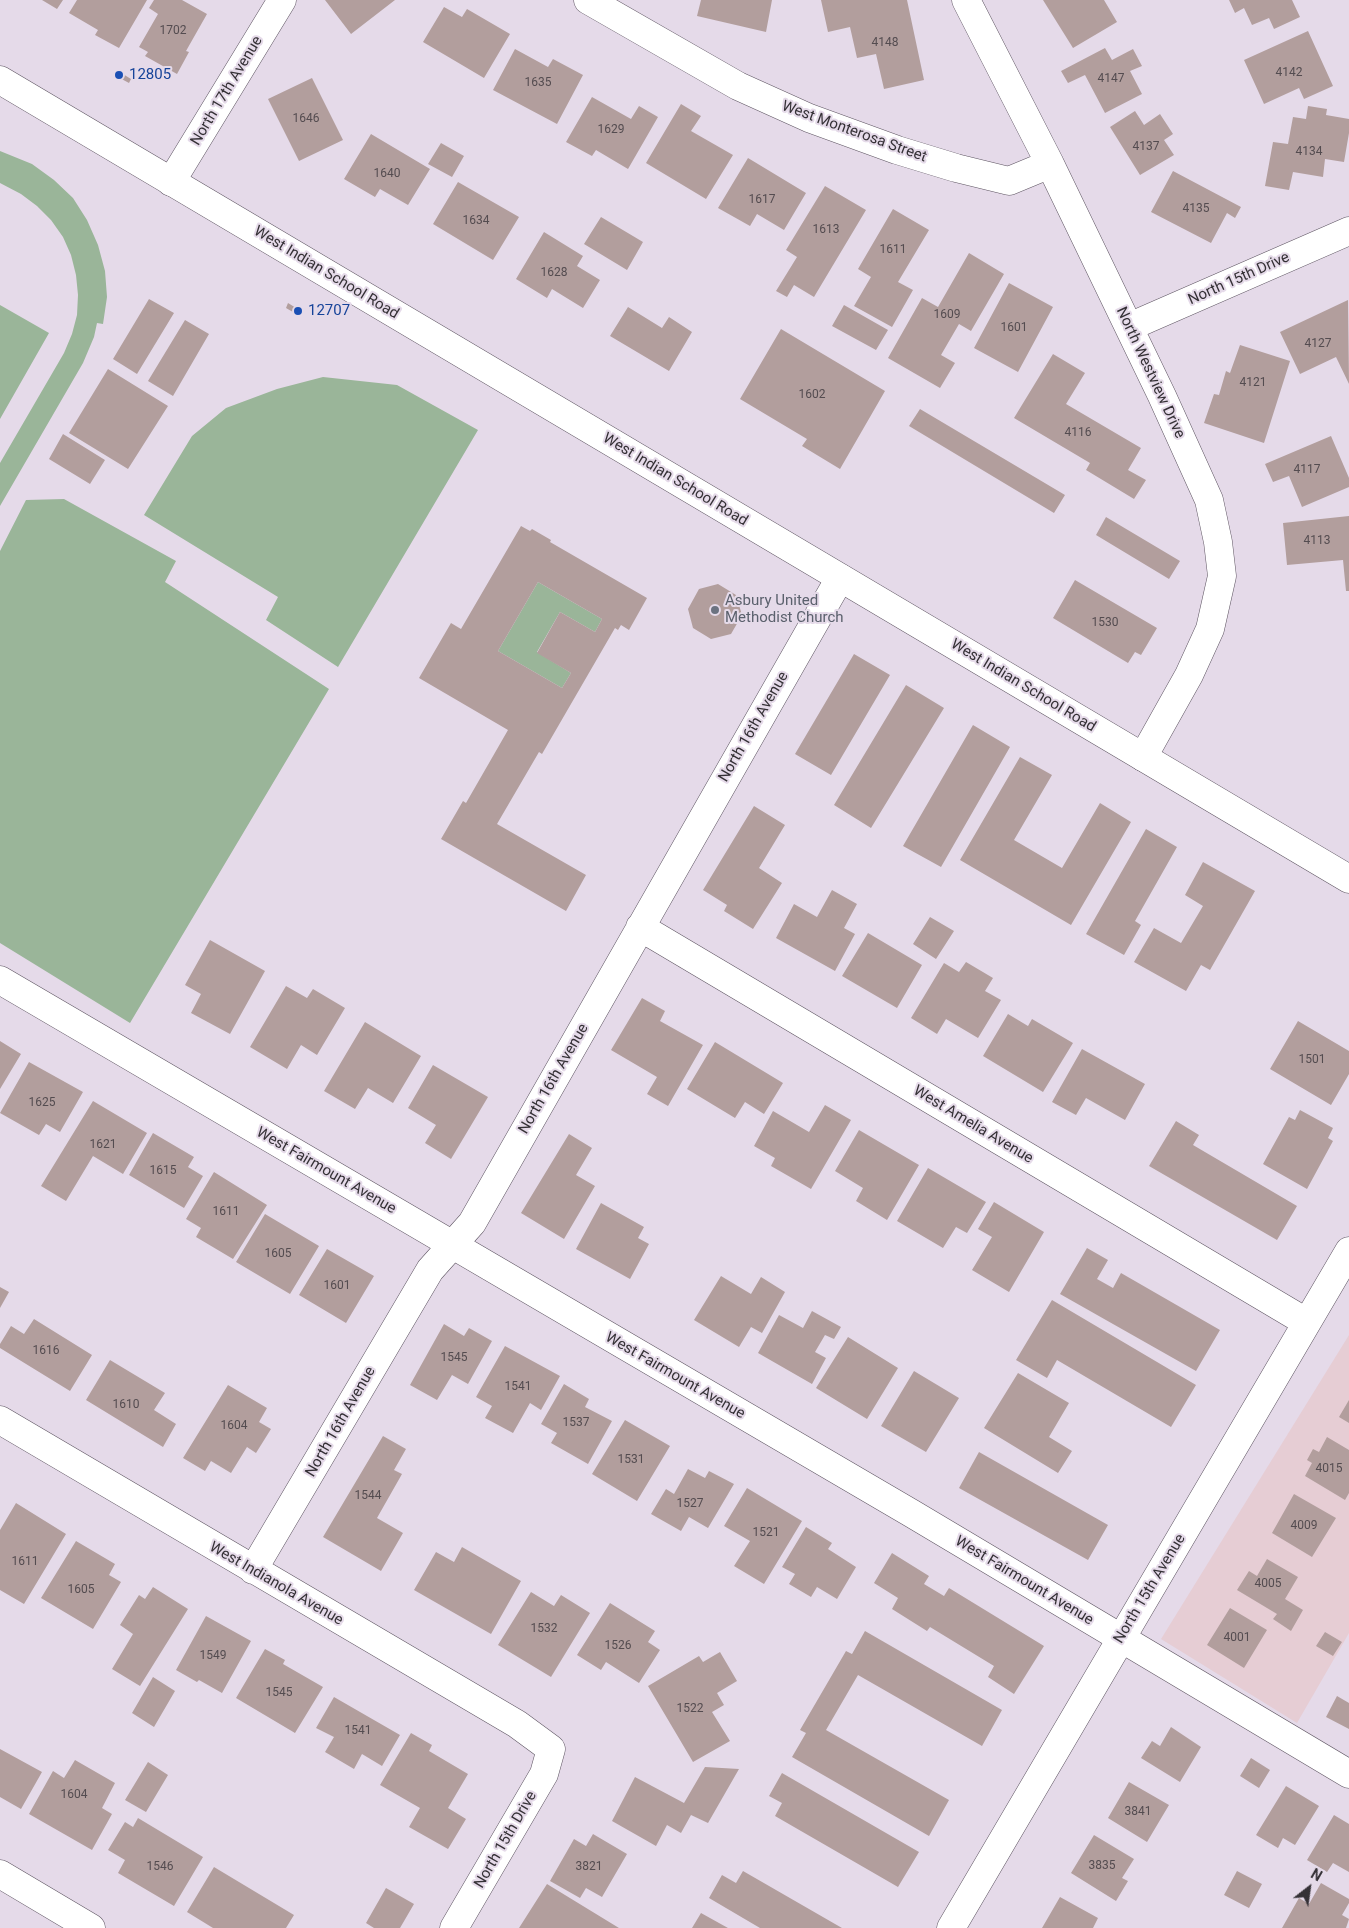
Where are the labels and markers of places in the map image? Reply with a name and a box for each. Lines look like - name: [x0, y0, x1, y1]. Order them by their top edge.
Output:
- place label: 12805: [129, 66, 171, 84]
- marker: 12805: [113, 69, 125, 81]
- place label: 12707: [308, 302, 350, 320]
- marker: 12707: [292, 305, 304, 317]
- place label: Asbury United Methodist Church: [725, 592, 844, 627]
- marker: Asbury United Methodist Church: [709, 604, 721, 616]

